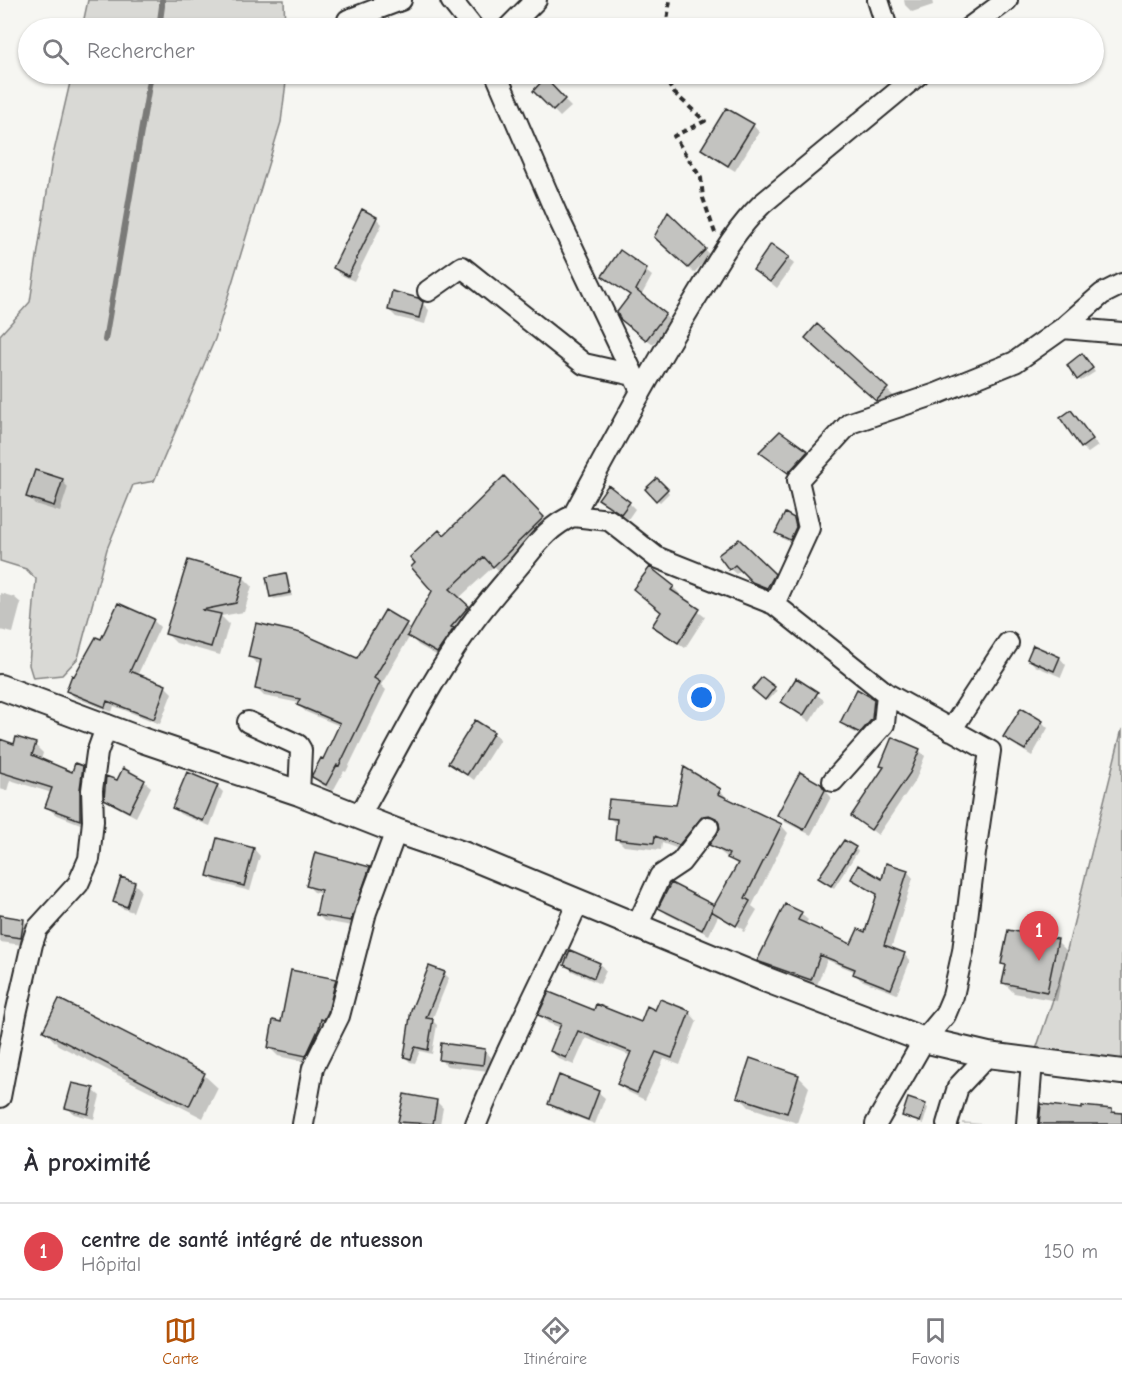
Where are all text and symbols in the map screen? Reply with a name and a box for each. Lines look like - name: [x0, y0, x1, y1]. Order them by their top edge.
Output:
- search box: [18, 18, 1104, 84]
- icon: search: [39, 35, 72, 68]
- text: Rechercher: [87, 38, 195, 64]
- your location: [687, 683, 716, 712]
- pin: 1: [1020, 912, 1058, 961]
- text: À proximité: [24, 1148, 151, 1178]
- text: centre de santé intégré de ntuesson: [81, 1227, 423, 1253]
- text: 1: [40, 1240, 47, 1263]
- text: 150 m: [1044, 1240, 1098, 1263]
- text: Hôpital: [81, 1253, 141, 1276]
- tab: Carte: [162, 1314, 199, 1368]
- tab: Itinéraire: [524, 1314, 587, 1368]
- tab: Favoris: [912, 1314, 960, 1368]

